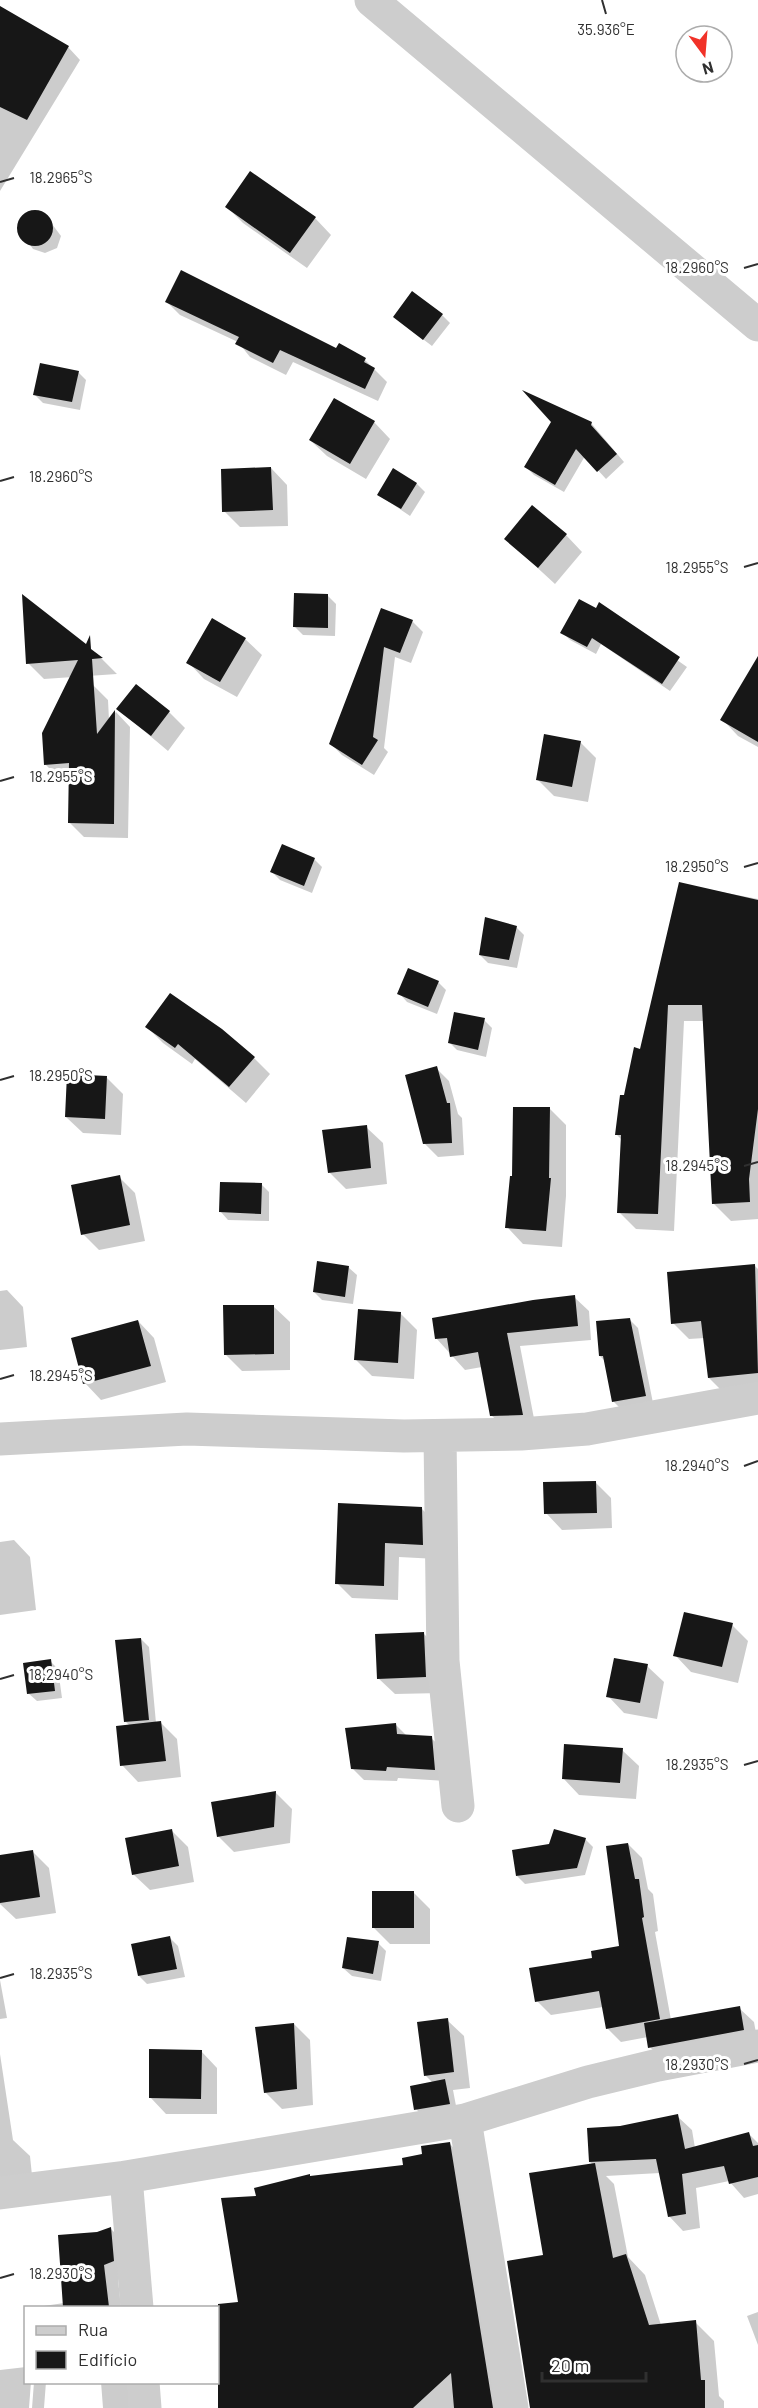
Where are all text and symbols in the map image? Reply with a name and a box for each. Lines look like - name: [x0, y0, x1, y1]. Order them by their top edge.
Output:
- text: 35.936°E: [577, 20, 635, 38]
- north arrow: [674, 24, 734, 84]
- text: N: [701, 58, 716, 79]
- text: 18.2965°S: [29, 168, 93, 186]
- text: 18.2960°S: [665, 258, 729, 276]
- text: 18.2960°S: [29, 467, 93, 485]
- text: 18.2955°S: [666, 558, 729, 576]
- text: 18.2955°S: [30, 767, 93, 785]
- text: 18.2950°S: [665, 857, 729, 875]
- text: 18.2950°S: [29, 1066, 93, 1084]
- text: 18.2945°S: [665, 1156, 729, 1174]
- text: 18.2945°S: [29, 1366, 93, 1384]
- text: 18.2940°S: [665, 1456, 729, 1474]
- text: 18.2940°S: [29, 1665, 93, 1683]
- text: 18.2935°S: [665, 1755, 729, 1773]
- text: 18.2935°S: [29, 1964, 93, 1982]
- text: 18.2930°S: [665, 2055, 729, 2073]
- text: 18.2930°S: [29, 2264, 93, 2282]
- legend: [24, 2306, 219, 2384]
- text: Rua: [78, 2318, 108, 2340]
- scale bar: [542, 2345, 646, 2383]
- text: Edifício: [78, 2348, 137, 2370]
- text: 20 m: [551, 2354, 589, 2376]

